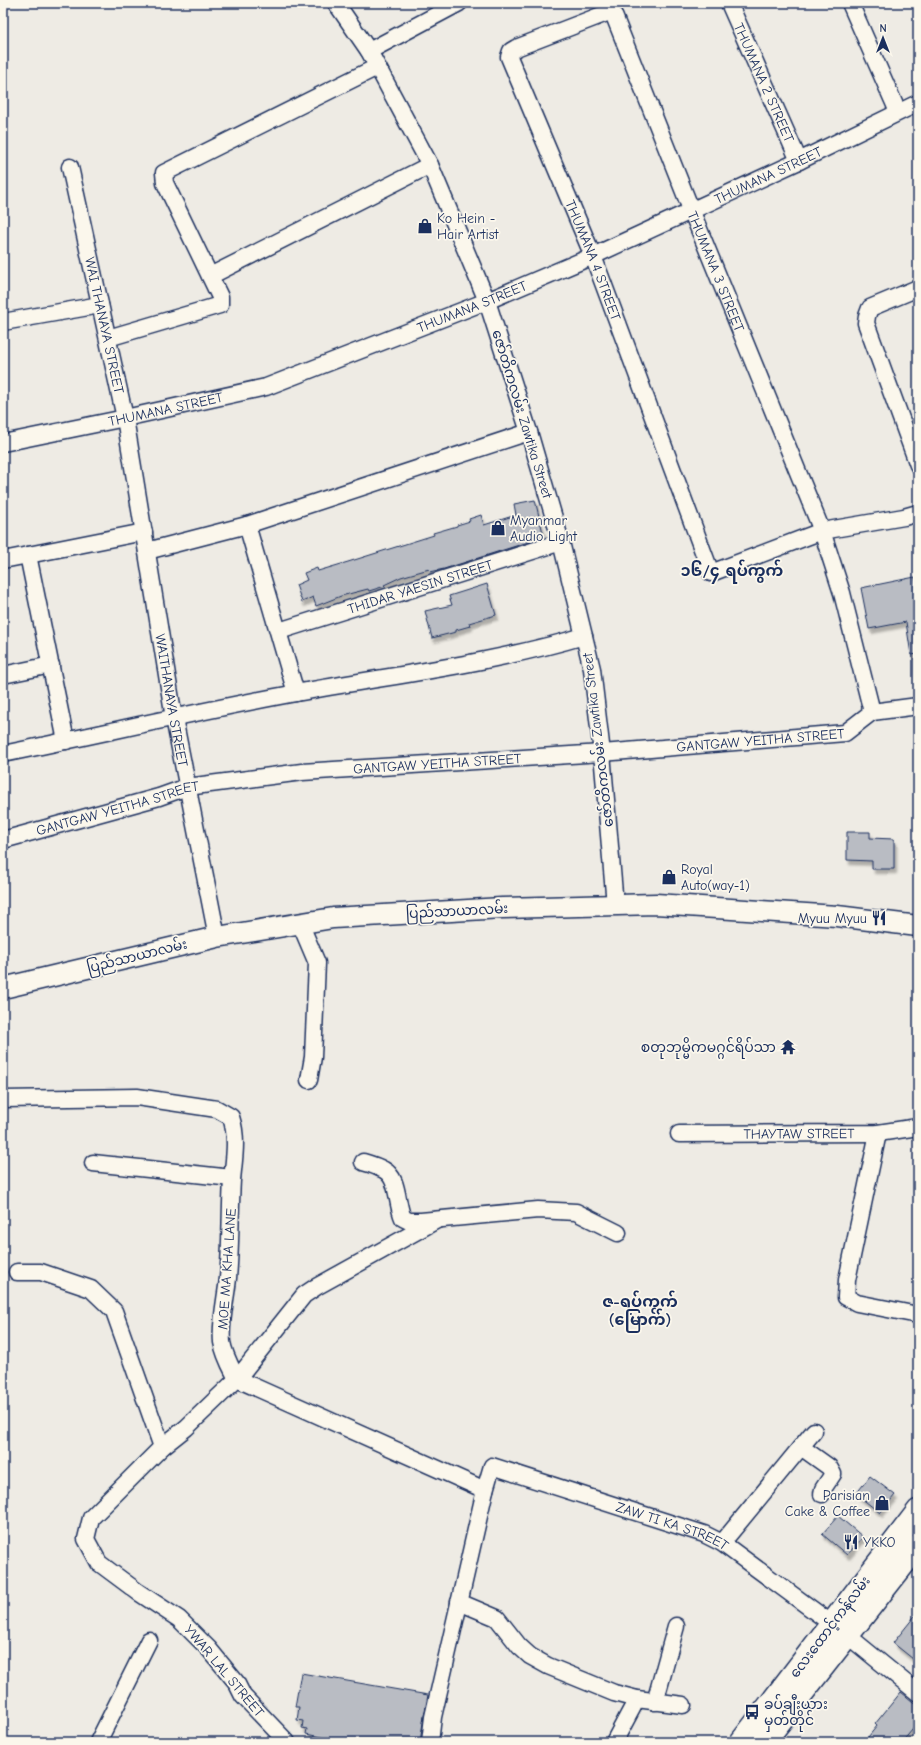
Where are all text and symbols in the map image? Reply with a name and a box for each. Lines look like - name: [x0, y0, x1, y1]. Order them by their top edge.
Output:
- north arrow: [863, 18, 903, 58]
- street label: THUMANA 2 STREET: [730, 20, 798, 145]
- text: N: [879, 22, 887, 35]
- street label: THUMANA STREET: [712, 142, 825, 207]
- street label: THUMANA 4 STREET: [562, 197, 625, 323]
- street label: THUMANA 3 STREET: [684, 209, 749, 335]
- place label: Ko Hein - Hair Artist: [437, 210, 499, 243]
- shop icon: Ko Hein - Hair Artist: [416, 217, 434, 235]
- street label: WAI THANAYA STREET: [81, 255, 128, 396]
- street label: THUMANA STREET: [415, 276, 530, 336]
- street label: ဇော်တိကလမ်း Zawtika Street: [488, 327, 558, 501]
- street label: THUMANA STREET: [107, 388, 225, 430]
- place label: Myanmar Audio Light: [510, 512, 578, 545]
- shop icon: Myanmar Audio Light: [489, 519, 507, 537]
- street label: THIDAR YAESIN STREET: [345, 555, 495, 617]
- district label: ၁၆/၄ ရပ်ကွက်: [681, 559, 784, 584]
- street label: WAITHANAYA STREET: [152, 633, 192, 769]
- street label: ဇော်တိကလမ်း Zawtika Street: [577, 651, 617, 828]
- street label: GANTGAW YEITHA STREET: [676, 725, 846, 755]
- street label: GANTGAW YEITHA STREET: [353, 750, 522, 777]
- street label: GANTGAW YEITHA STREET: [34, 777, 200, 839]
- place label: Royal Auto(way-1): [681, 861, 750, 894]
- shop icon: Royal Auto(way-1): [660, 868, 678, 886]
- street label: ပြည်သာယာလမ်း: [405, 898, 509, 925]
- restaurant icon: Myuu Myuu: [870, 909, 888, 927]
- place label: Myuu Myuu: [798, 910, 867, 927]
- street label: ပြည်သာယာလမ်း: [85, 933, 190, 980]
- place label: စတုဘုမ္မိကမဂ္ဂင်ရိပ်သာ: [641, 1037, 776, 1060]
- temple icon: စတုဘုမ္မိကမဂ္ဂင်ရိပ်သာ: [779, 1038, 797, 1056]
- street label: THAYTAW STREET: [743, 1125, 855, 1142]
- street label: MOE MA KHA LANE: [214, 1208, 240, 1330]
- district label: ဇ-ရပ်ကွက် (မြောက်): [602, 1290, 678, 1333]
- place label: Parisian Cake & Coffee: [785, 1487, 870, 1520]
- shop icon: Parisian Cake & Coffee: [873, 1494, 891, 1512]
- street label: ZAW TI KA STREET: [614, 1498, 733, 1554]
- restaurant icon: YKKO: [842, 1533, 860, 1551]
- place label: YKKO: [863, 1534, 895, 1551]
- street label: လေးထောင့်ကန်လမ်း: [785, 1572, 876, 1683]
- street label: YWAR LAL STREET: [180, 1621, 268, 1721]
- place label: ခပ်ချီးယား မှတ်တိုင်: [764, 1694, 828, 1732]
- bus stop icon: ခပ်ချီးယား မှတ်တိုင်: [743, 1703, 761, 1721]

